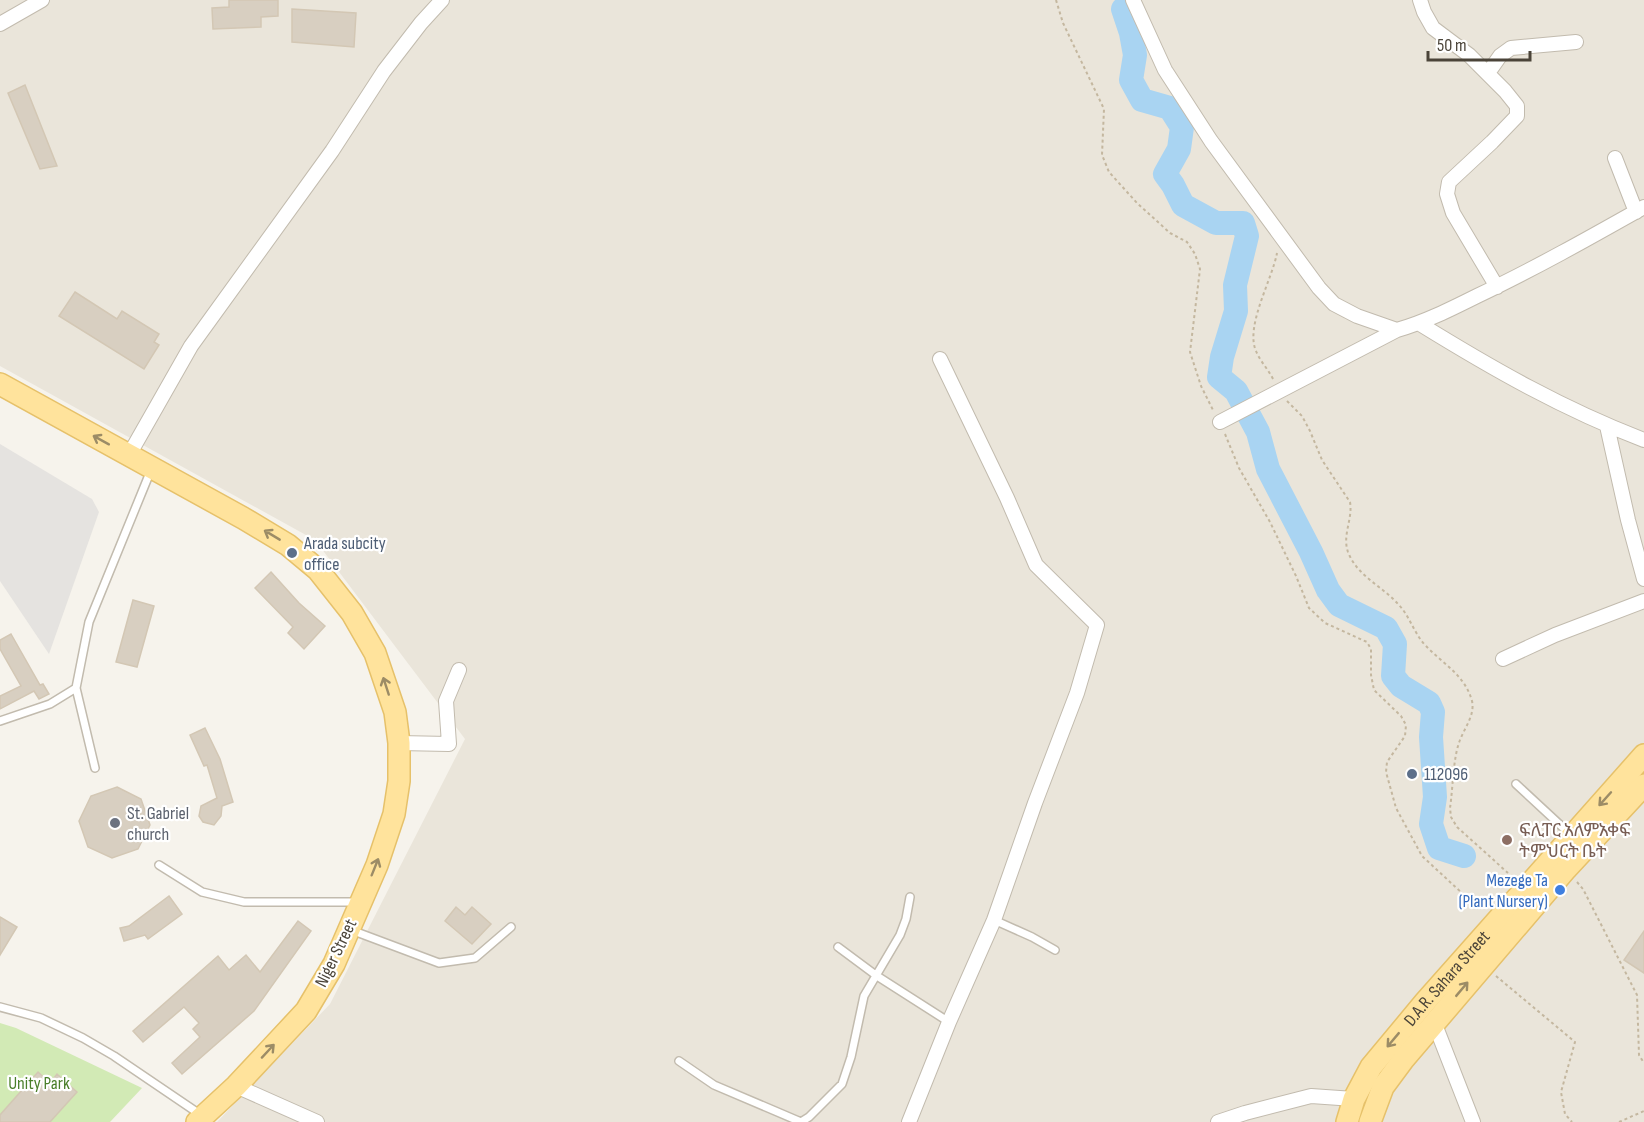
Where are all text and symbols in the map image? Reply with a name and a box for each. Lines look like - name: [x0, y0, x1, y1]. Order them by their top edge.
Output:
- scale bar: [1428, 24, 1530, 62]
- text: 50 m: [1437, 35, 1467, 56]
- one-way arrow: [93, 434, 111, 445]
- one-way arrow: [264, 529, 281, 541]
- place label: Arada subcity office: [303, 533, 386, 575]
- marker: Arada subcity office: [285, 546, 299, 560]
- one-way arrow: [380, 677, 391, 696]
- place label: 112096: [1424, 764, 1468, 785]
- marker: 112096: [1405, 767, 1419, 781]
- one-way arrow: [1598, 791, 1612, 806]
- place label: St. Gabriel church: [127, 803, 189, 845]
- marker: St. Gabriel church: [108, 816, 122, 830]
- place label: ፍሊፐር አለምአቀፍ ትምህርት ቤት: [1519, 820, 1630, 862]
- marker: ፍሊፐር አለምአቀፍ ትምህርት ቤት: [1500, 833, 1514, 847]
- one-way arrow: [371, 858, 382, 876]
- place label: Mezege Ta (Plant Nursery): [1459, 870, 1548, 912]
- marker: Mezege Ta (Plant Nursery): [1553, 883, 1567, 897]
- street label: Niger Street: [311, 915, 362, 990]
- street label: D.A.R. Sahara Street: [1399, 926, 1494, 1030]
- one-way arrow: [1456, 981, 1469, 997]
- one-way arrow: [1387, 1032, 1400, 1048]
- one-way arrow: [261, 1044, 275, 1059]
- park label: Unity Park: [8, 1073, 70, 1094]

